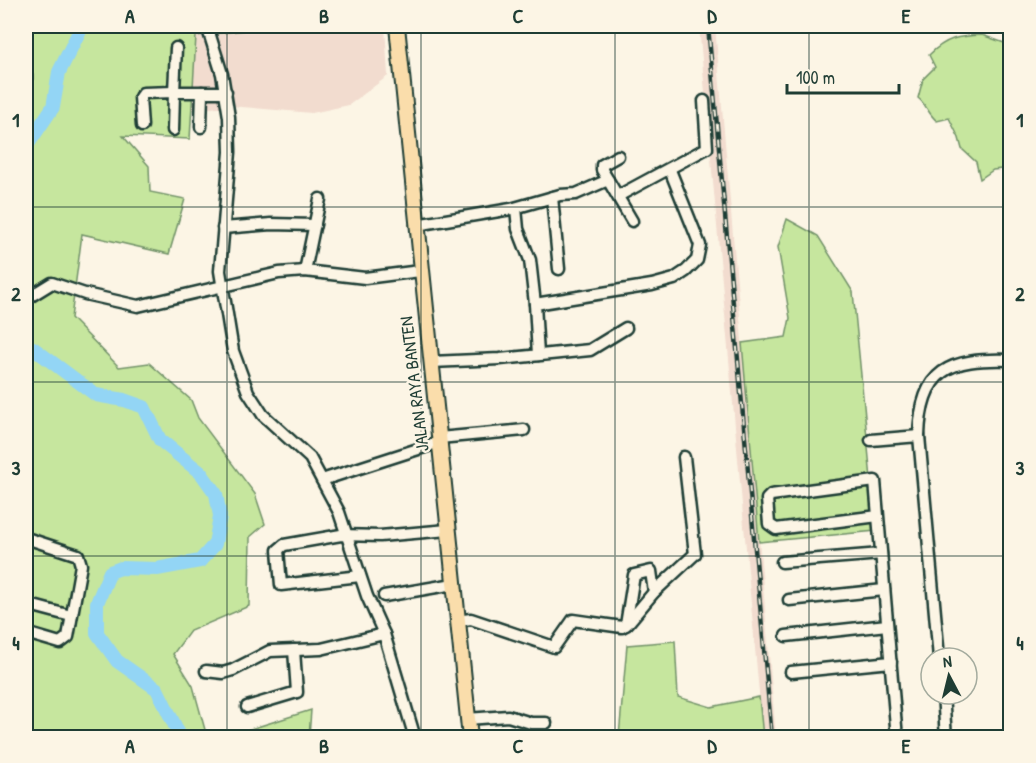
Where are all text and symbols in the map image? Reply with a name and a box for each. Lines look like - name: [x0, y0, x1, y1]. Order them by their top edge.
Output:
- text: A: [125, 2, 135, 29]
- text: B: [319, 2, 329, 29]
- text: C: [513, 2, 524, 29]
- text: D: [707, 2, 717, 29]
- text: E: [902, 2, 911, 29]
- scale bar: [787, 57, 900, 95]
- text: 100 m: [796, 65, 835, 90]
- text: 1: [12, 106, 20, 133]
- text: 1: [1016, 106, 1024, 133]
- text: 2: [11, 280, 21, 307]
- text: 2: [1015, 280, 1025, 307]
- street label: JALAN RAYA BANTEN: [393, 315, 435, 453]
- text: 3: [12, 454, 21, 481]
- text: 3: [1016, 454, 1025, 481]
- text: 4: [12, 629, 20, 656]
- text: 4: [1016, 629, 1024, 656]
- north arrow: [919, 646, 979, 706]
- text: N: [942, 650, 953, 673]
- text: A: [125, 732, 135, 759]
- text: B: [319, 732, 329, 759]
- text: C: [513, 732, 524, 759]
- text: D: [707, 732, 717, 759]
- text: E: [902, 732, 911, 759]

